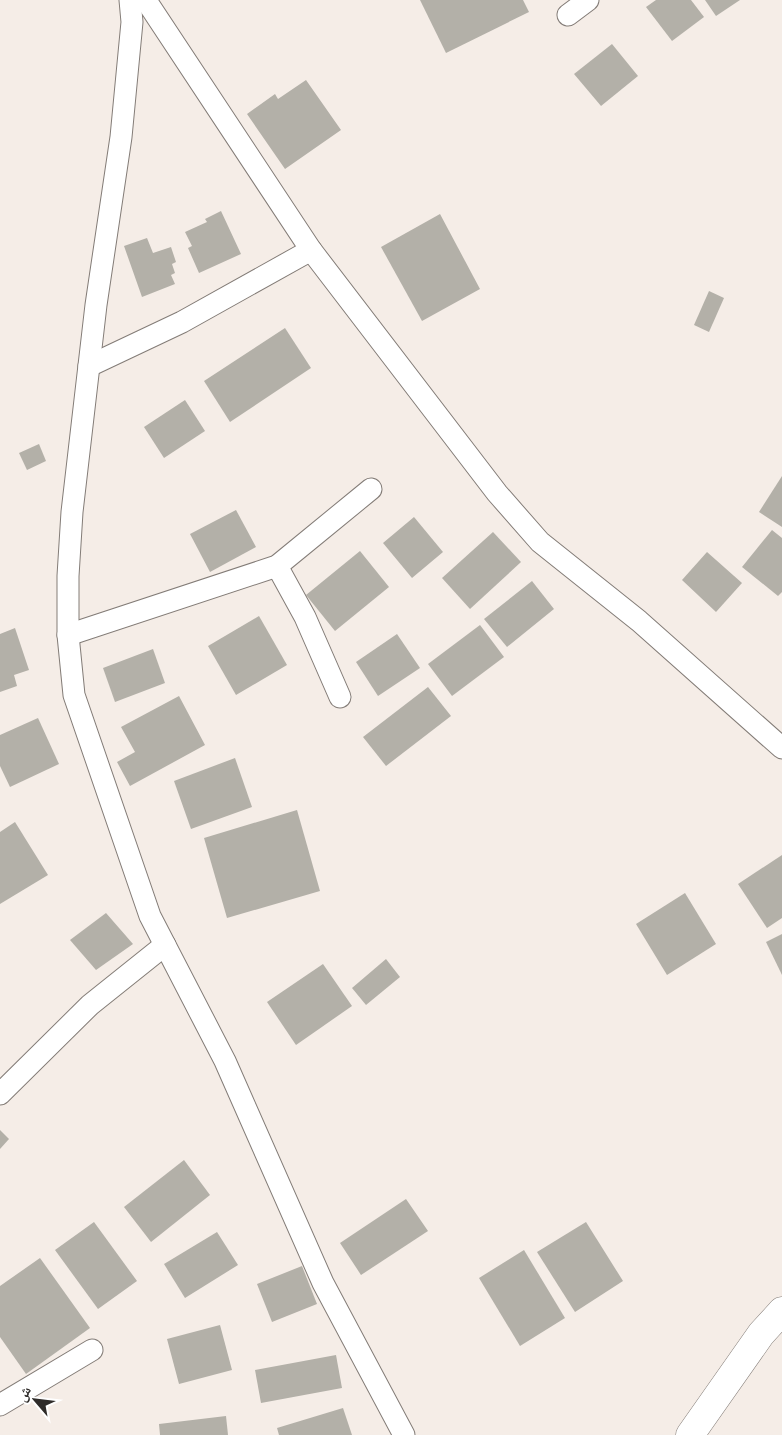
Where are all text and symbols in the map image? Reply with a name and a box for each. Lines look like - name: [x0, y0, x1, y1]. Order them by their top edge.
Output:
- north arrow: [10, 1375, 60, 1425]
- text: ش: [12, 1383, 35, 1405]

